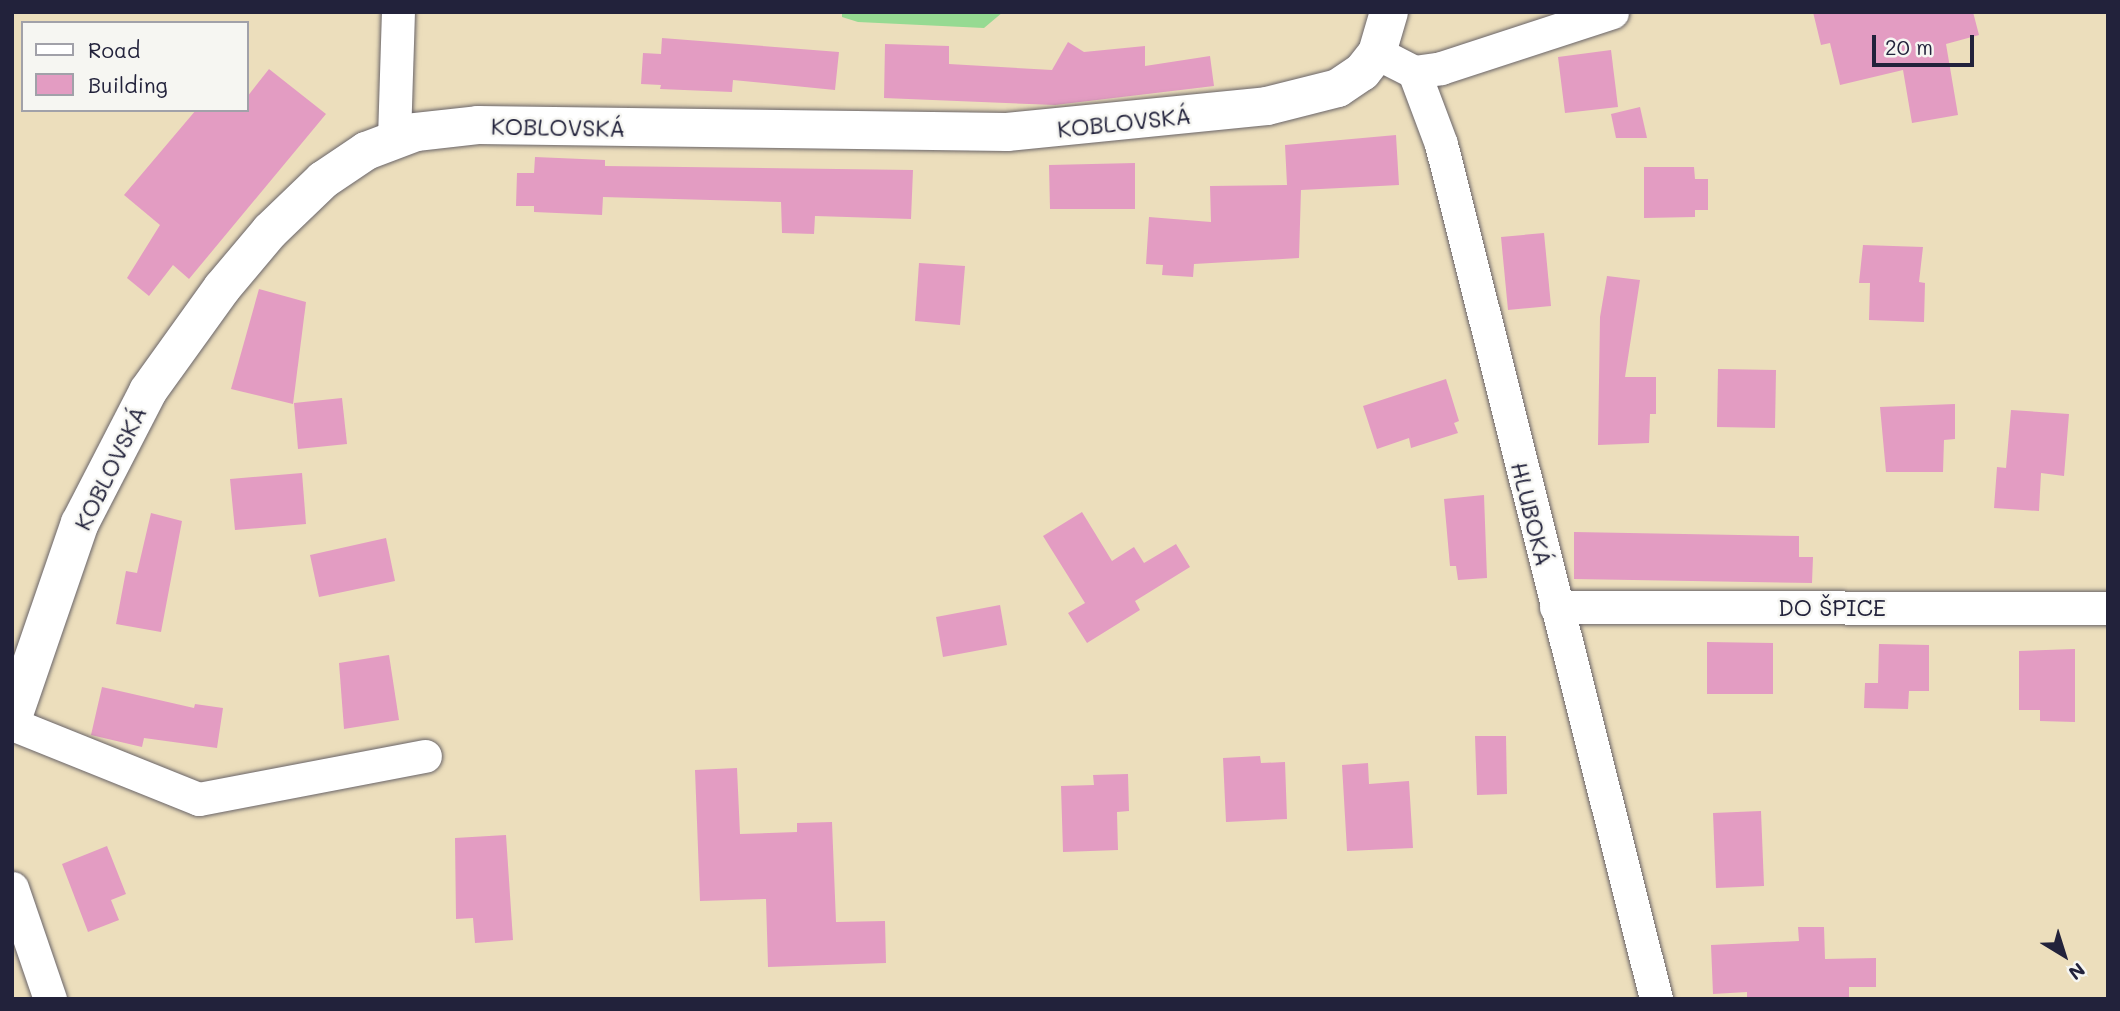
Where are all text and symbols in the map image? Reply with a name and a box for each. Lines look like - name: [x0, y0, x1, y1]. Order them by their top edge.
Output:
- legend: [21, 21, 248, 112]
- scale bar: [1875, 21, 1976, 65]
- text: 20 m: [1885, 33, 1933, 60]
- text: Road: [88, 36, 140, 63]
- text: Building: [88, 71, 168, 98]
- street label: KOBLOVSKÁ: [1056, 101, 1192, 143]
- street label: KOBLOVSKÁ: [491, 112, 625, 142]
- street label: KOBLOVSKÁ: [68, 402, 152, 534]
- street label: HLUBOKÁ: [1506, 459, 1558, 569]
- street label: DO ŠPICE: [1778, 593, 1886, 621]
- north arrow: [2029, 920, 2099, 990]
- text: N: [2064, 958, 2091, 986]

